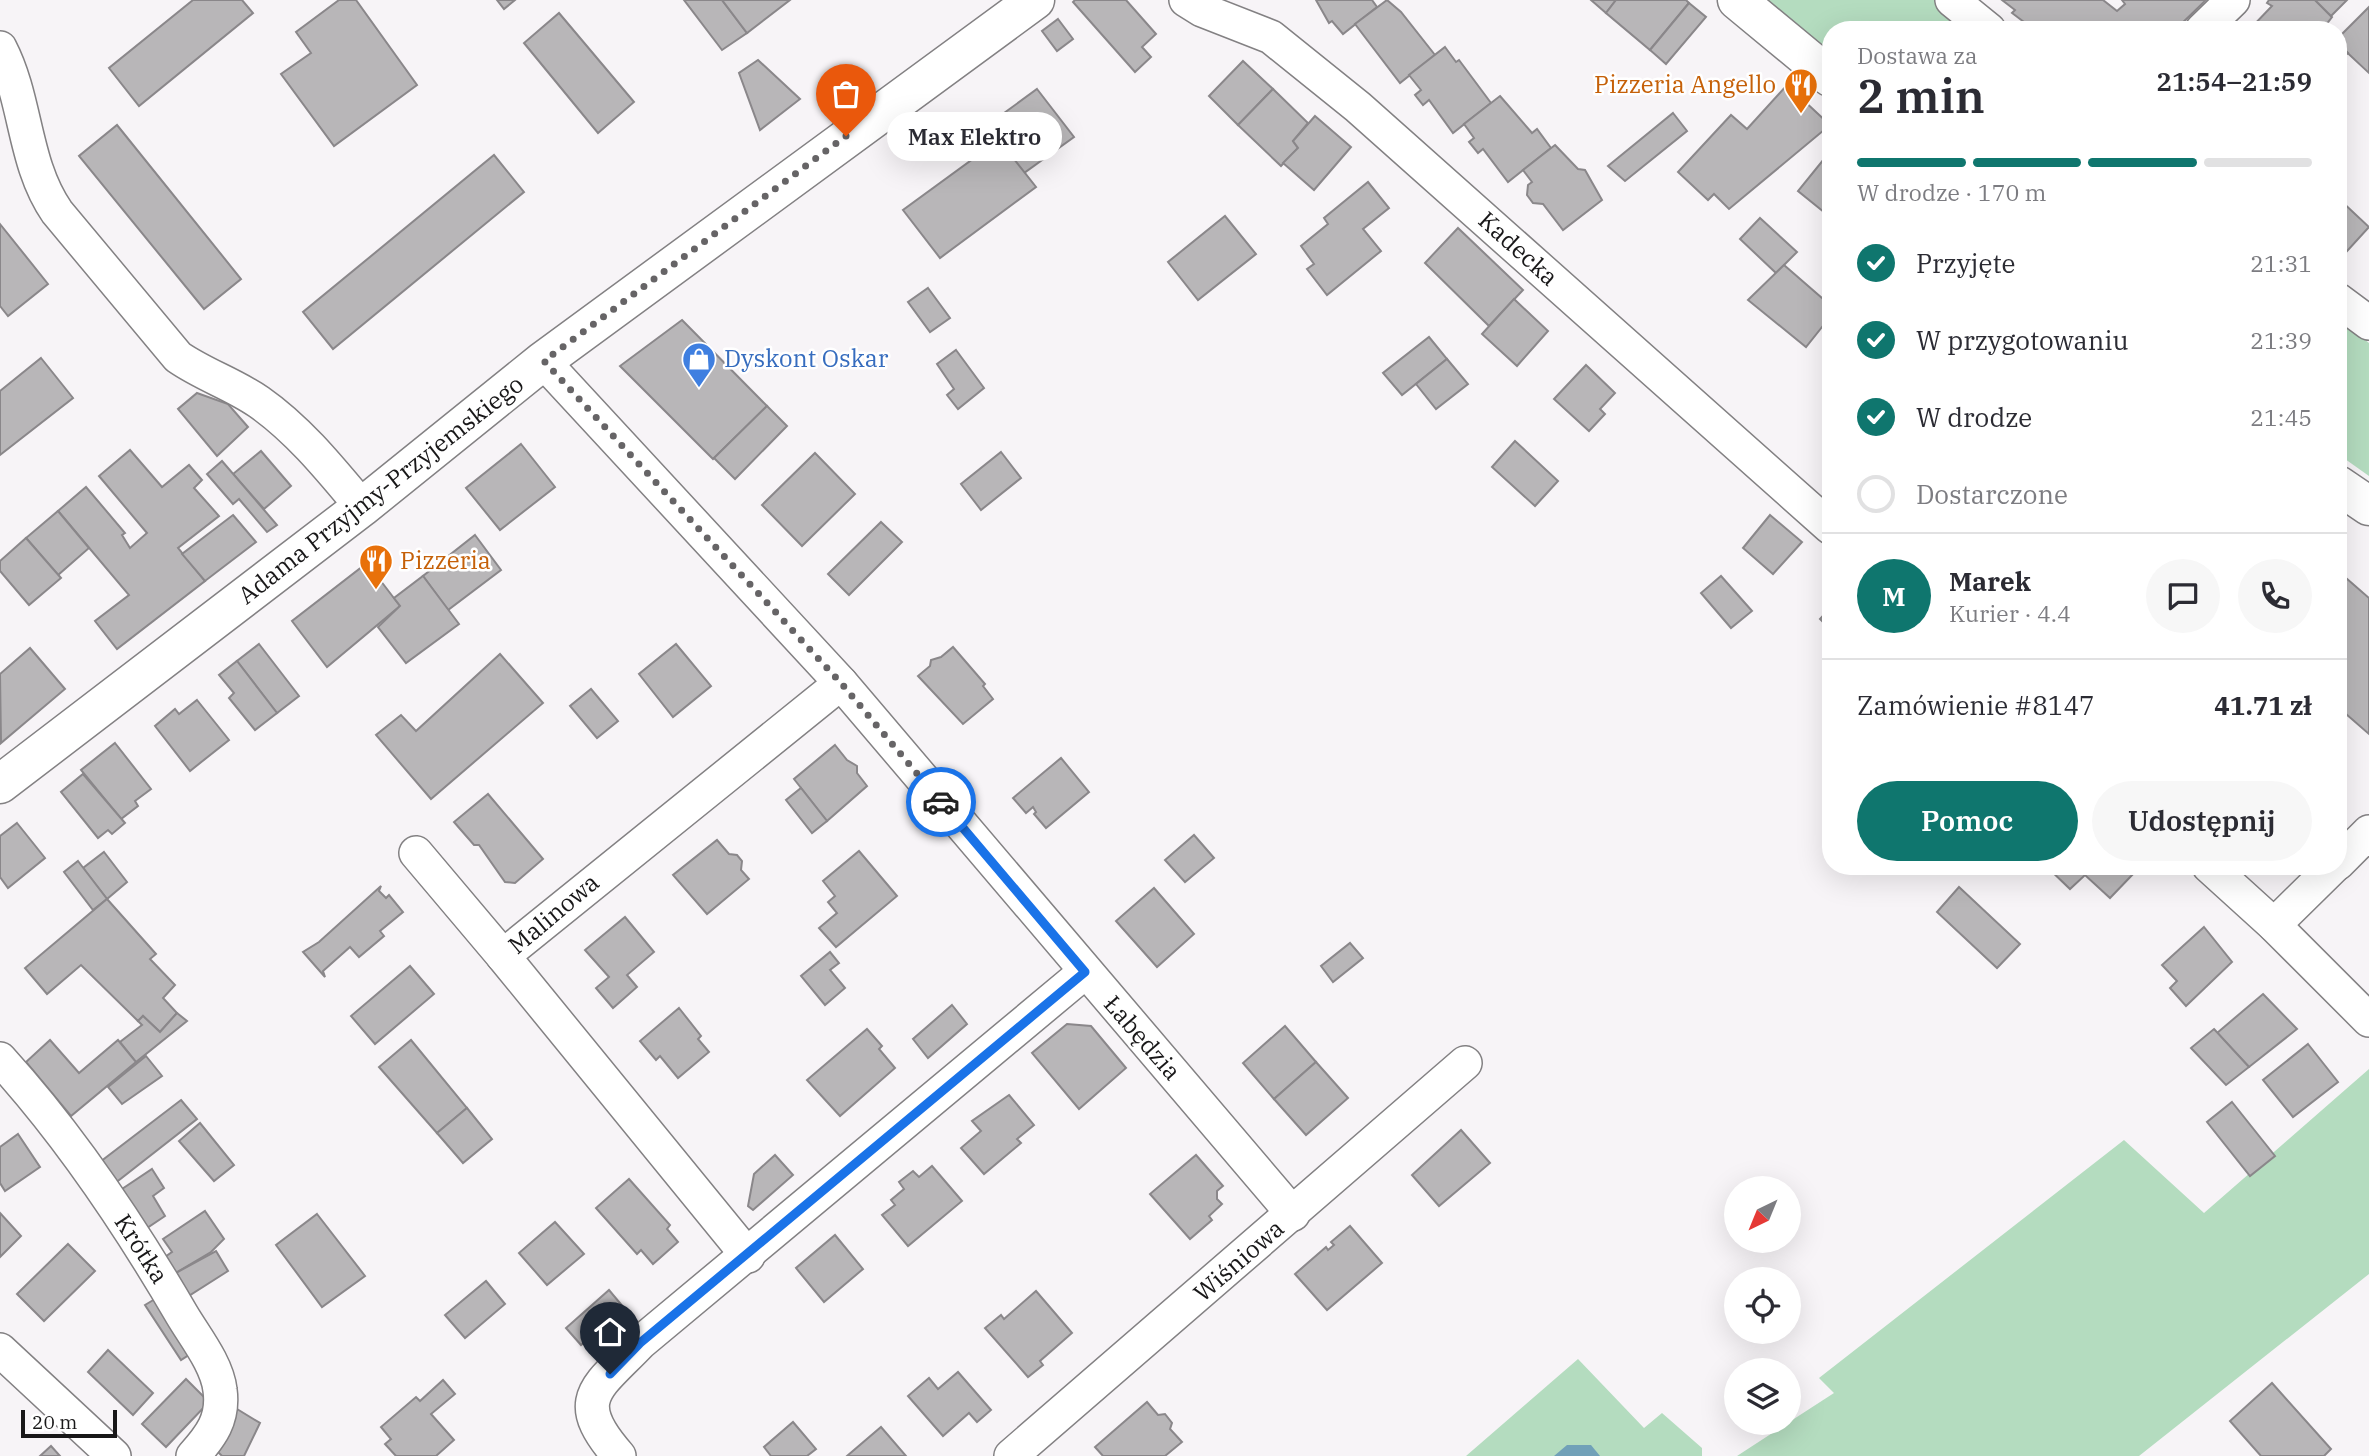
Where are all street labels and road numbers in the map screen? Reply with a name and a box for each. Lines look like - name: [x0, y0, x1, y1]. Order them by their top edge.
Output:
- street label: Kadecka: [1472, 204, 1565, 292]
- street label: Adama Przyjmy-Przyjemskiego: [231, 368, 530, 611]
- street label: Malinowa: [501, 866, 605, 961]
- street label: Łabędzia: [1097, 988, 1188, 1086]
- street label: Krótka: [108, 1208, 176, 1289]
- street label: Wiśniowa: [1186, 1212, 1290, 1308]

